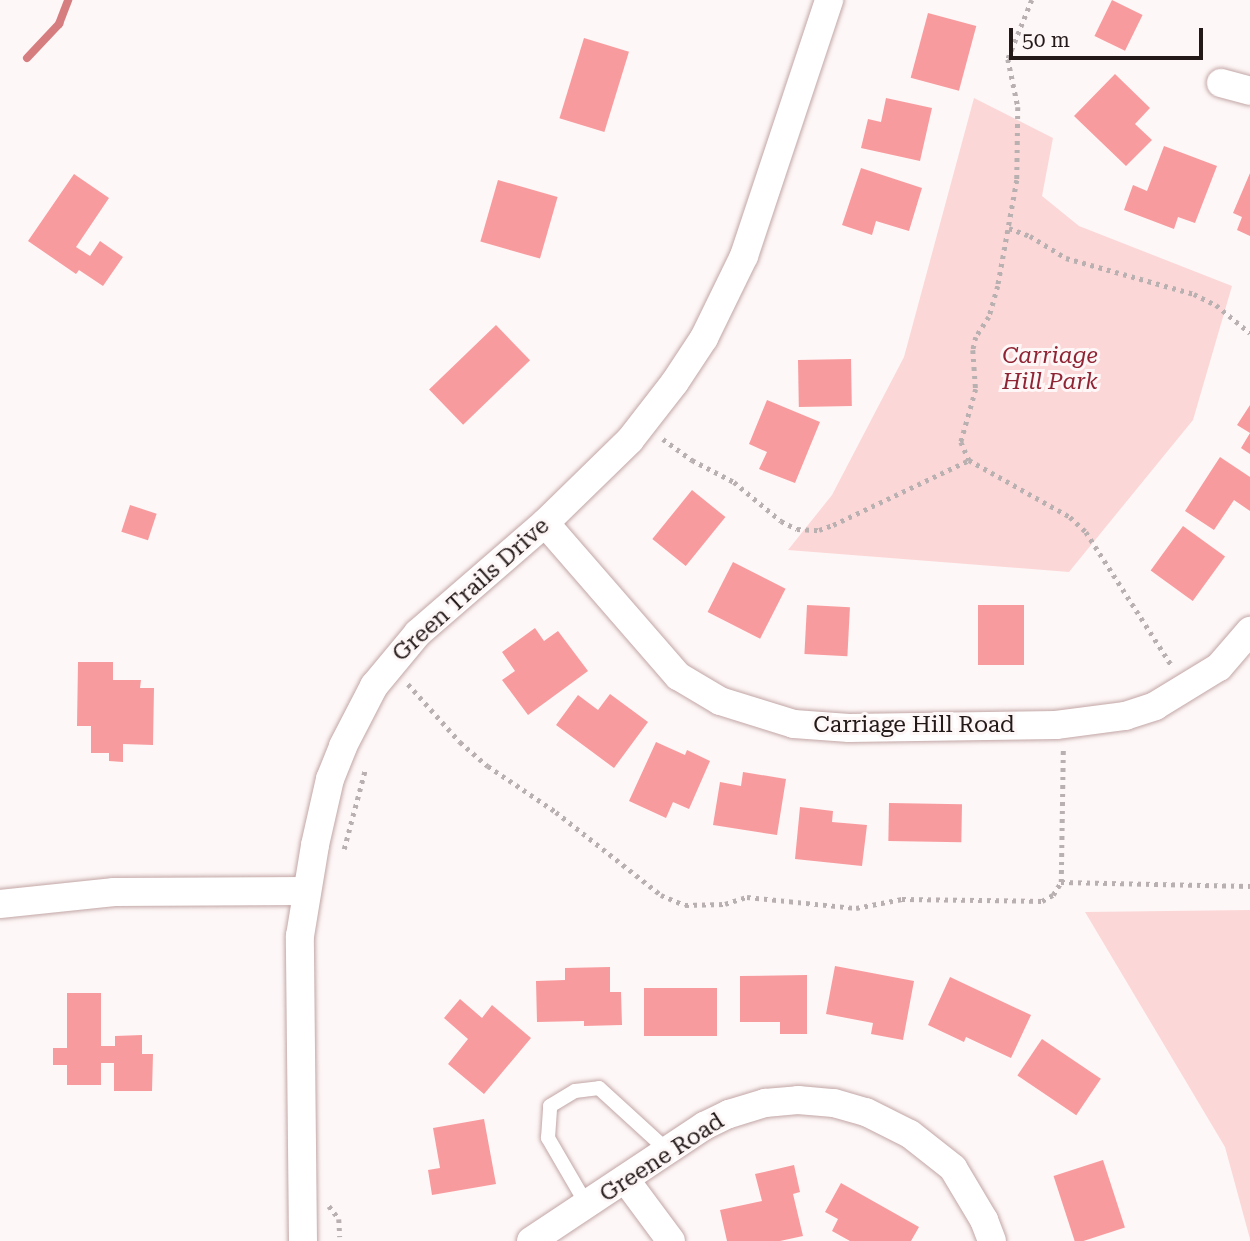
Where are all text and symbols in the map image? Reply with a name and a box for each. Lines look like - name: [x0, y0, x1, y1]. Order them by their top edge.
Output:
- scale bar: [1012, 14, 1206, 58]
- text: 50 m: [1022, 28, 1070, 52]
- park label: Carriage Hill Park: [1002, 342, 1098, 396]
- street label: Green Trails Drive: [387, 512, 555, 668]
- street label: Carriage Hill Road: [813, 711, 1015, 739]
- street label: Greene Road: [595, 1108, 729, 1208]

